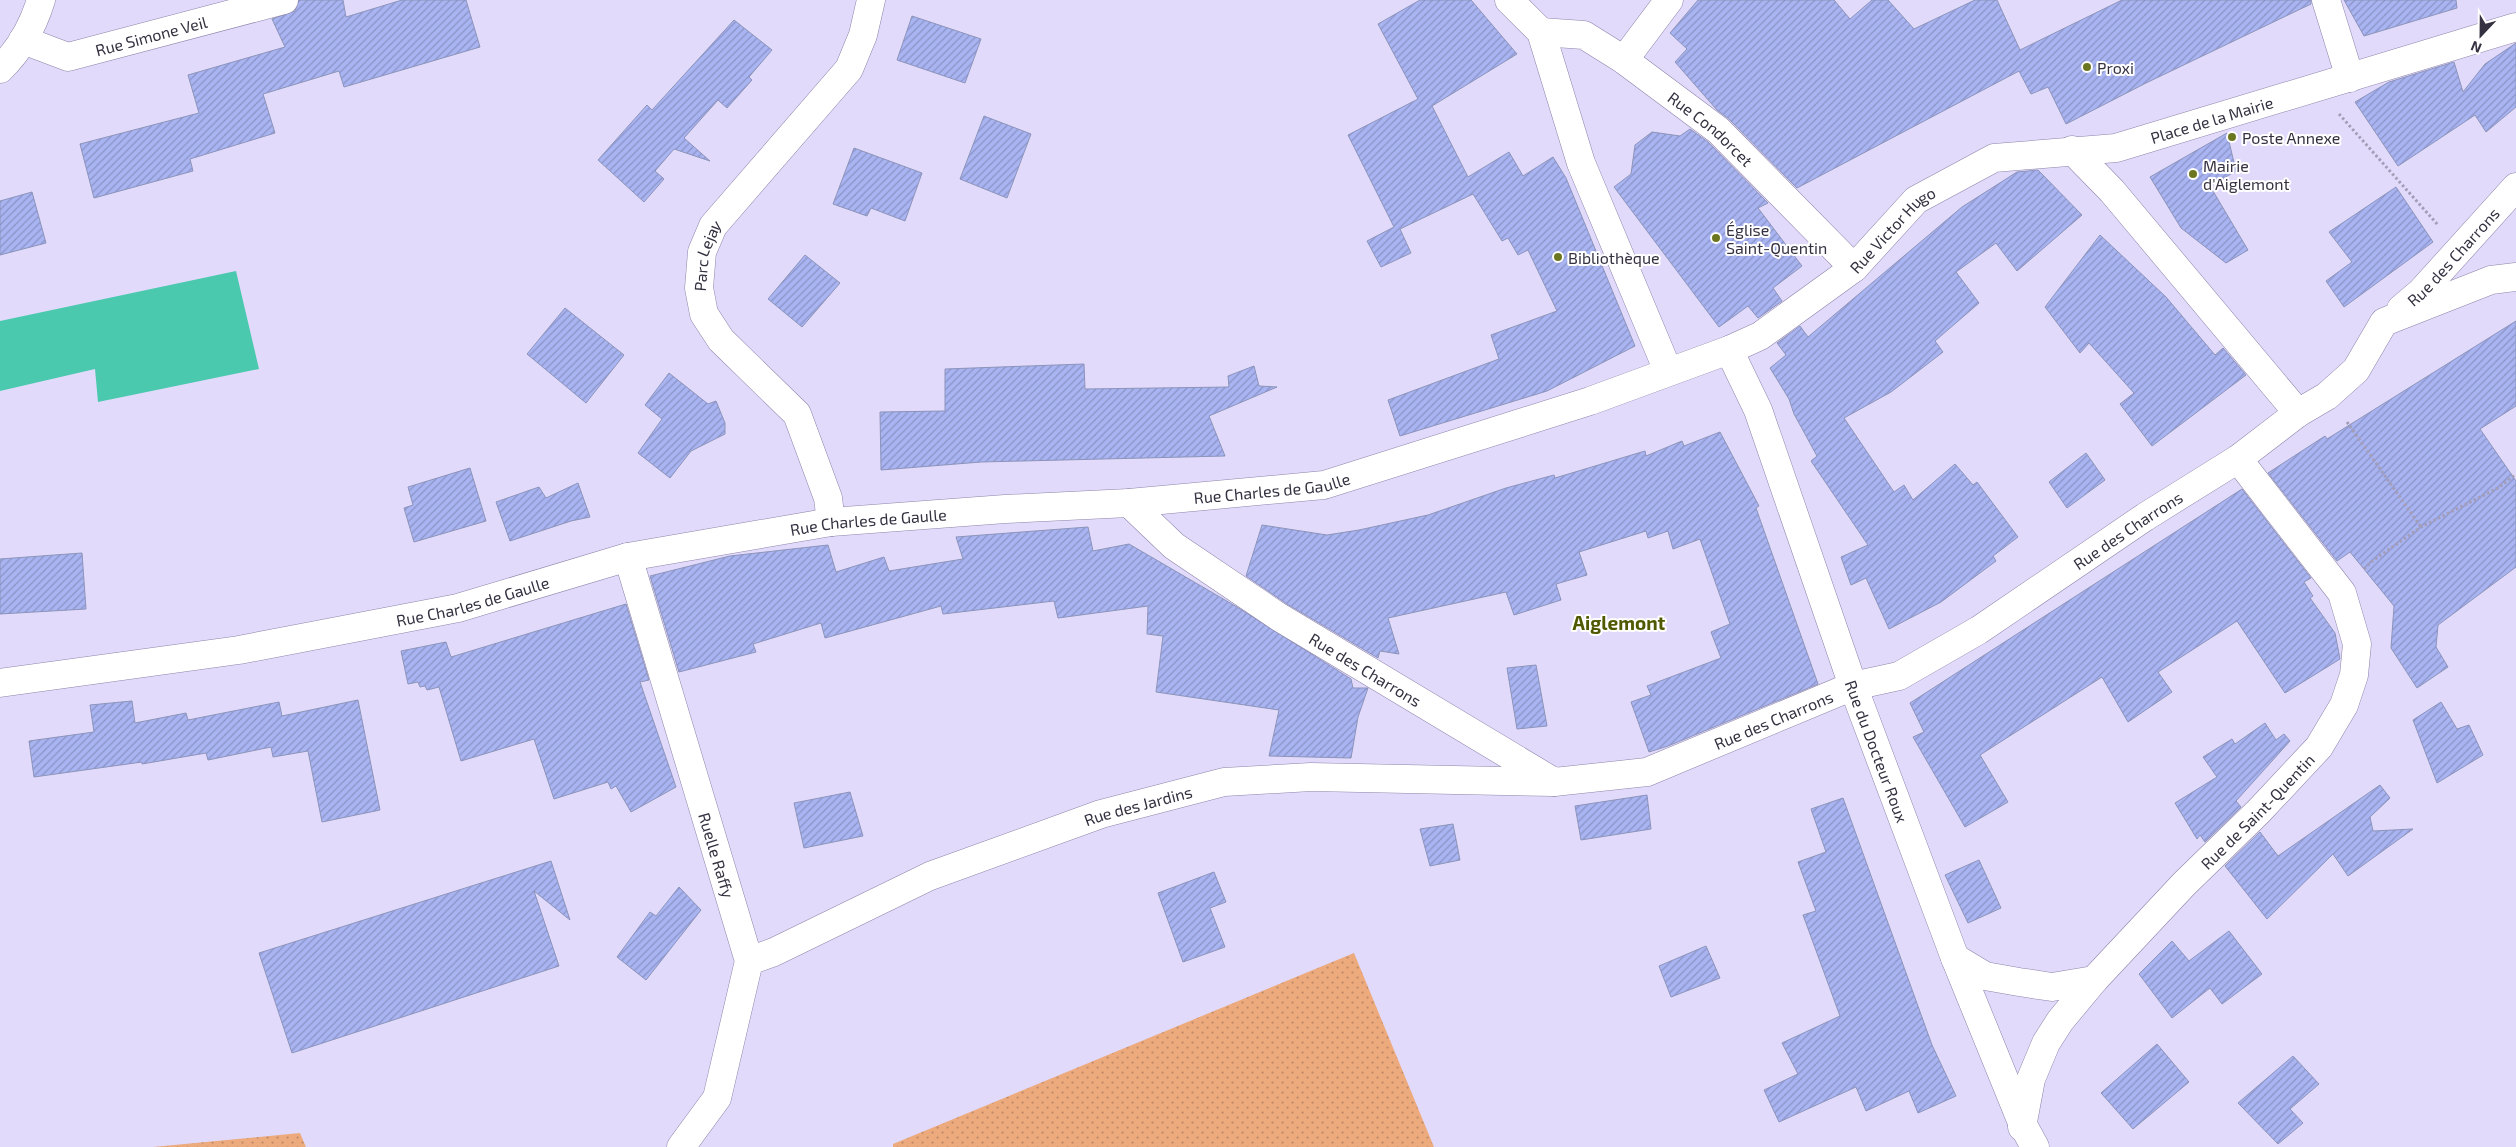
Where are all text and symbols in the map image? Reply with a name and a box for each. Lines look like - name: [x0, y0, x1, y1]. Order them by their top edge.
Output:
- north arrow: [2456, 10, 2506, 60]
- street label: Rue Simone Veil: [93, 11, 209, 59]
- text: N: [2468, 38, 2484, 57]
- place label: Proxi: [2097, 58, 2134, 77]
- marker: Proxi: [2081, 61, 2093, 73]
- street label: Rue Condorcet: [1665, 87, 1757, 170]
- street label: Place de la Mairie: [2148, 92, 2275, 147]
- place label: Poste Annexe: [2242, 128, 2340, 147]
- marker: Poste Annexe: [2226, 131, 2238, 143]
- place label: Mairie d'Aiglemont: [2203, 156, 2290, 193]
- marker: Mairie d'Aiglemont: [2187, 168, 2199, 180]
- street label: Rue Victor Hugo: [1845, 182, 1938, 276]
- street label: Rue des Charrons: [2403, 203, 2503, 309]
- street label: Parc Lejay: [689, 215, 725, 292]
- place label: Église Saint-Quentin: [1726, 220, 1827, 258]
- marker: Église Saint-Quentin: [1710, 232, 1722, 244]
- place label: Bibliothèque: [1568, 248, 1660, 267]
- marker: Bibliothèque: [1552, 251, 1564, 263]
- street label: Rue Charles de Gaulle: [1193, 468, 1352, 506]
- street label: Rue des Charrons: [2069, 487, 2186, 573]
- street label: Rue Charles de Gaulle: [789, 504, 947, 538]
- street label: Rue Charles de Gaulle: [394, 572, 551, 629]
- district label: Aiglemont: [1573, 611, 1666, 634]
- street label: Rue des Charrons: [1306, 628, 1425, 710]
- street label: Rue du Docteur Roux: [1842, 677, 1913, 825]
- street label: Rue des Charrons: [1711, 686, 1835, 753]
- street label: Rue de Saint-Quentin: [2196, 749, 2318, 872]
- street label: Rue des Jardins: [1081, 781, 1194, 829]
- street label: Ruelle Raffy: [696, 810, 739, 900]

